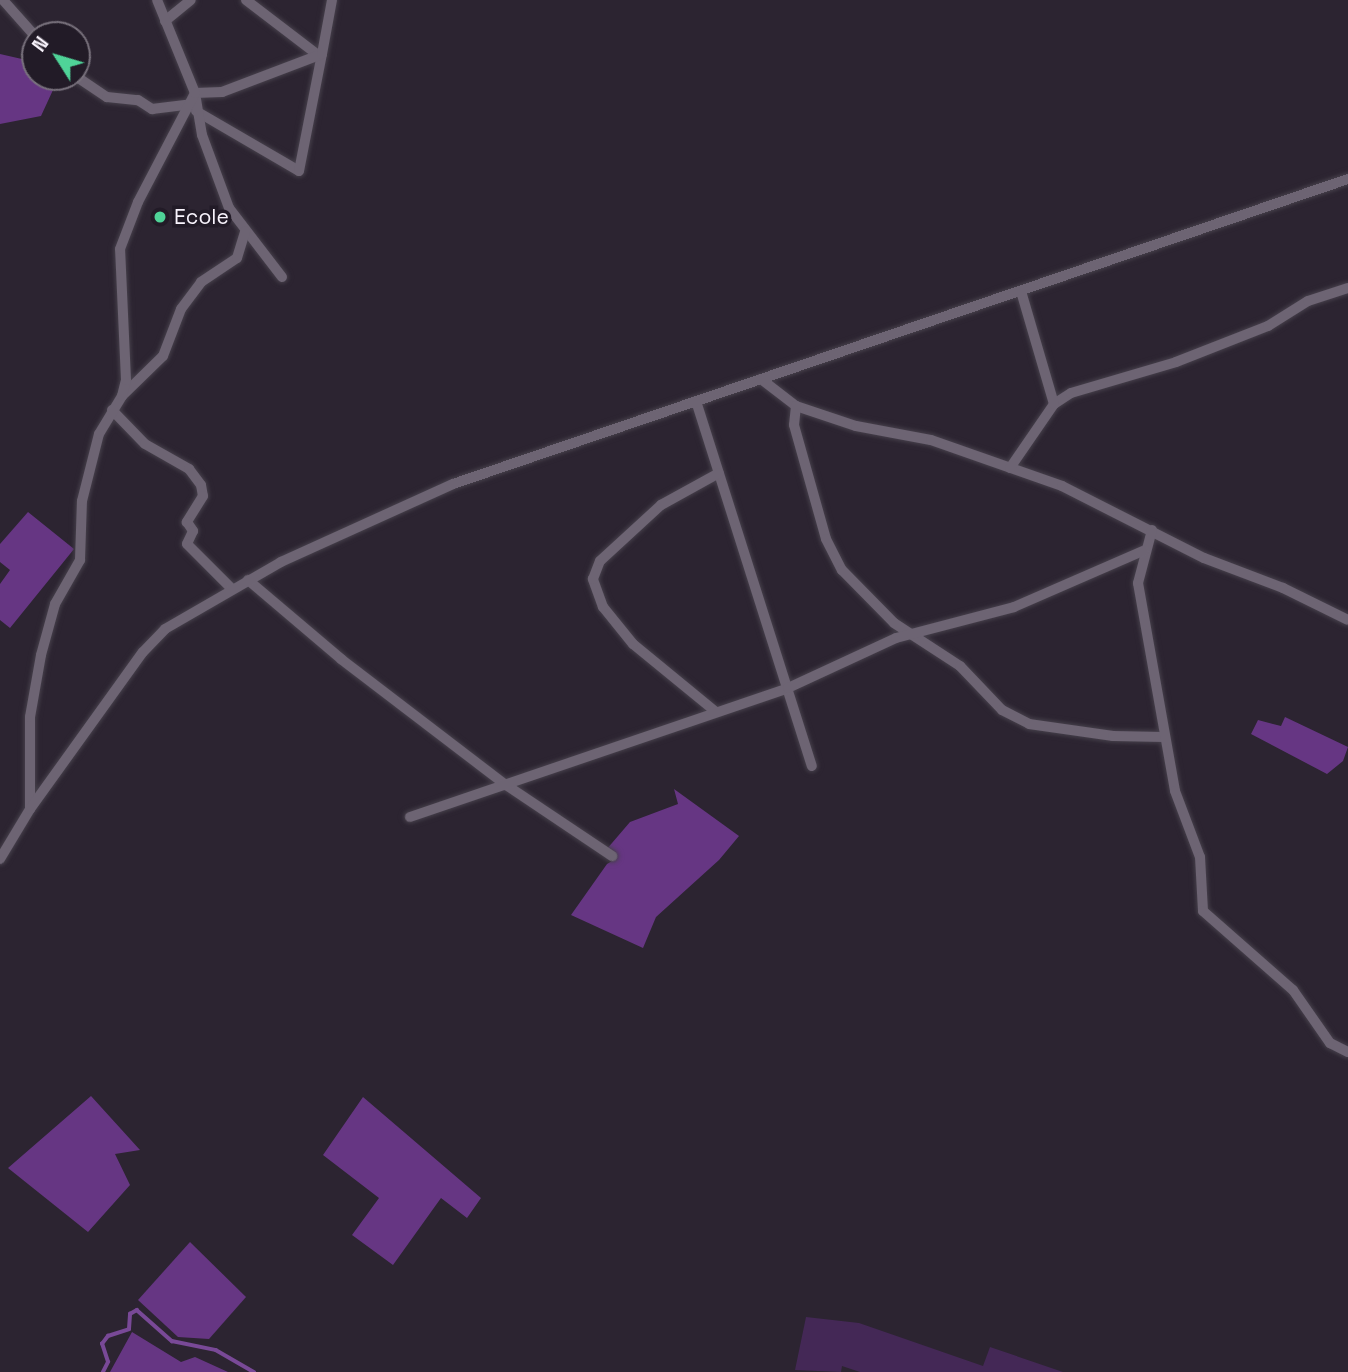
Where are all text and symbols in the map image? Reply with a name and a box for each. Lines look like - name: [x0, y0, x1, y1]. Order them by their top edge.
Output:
- north arrow: [21, 21, 91, 91]
- text: N: [27, 32, 54, 57]
- place label: Ecole: [174, 204, 229, 230]
- marker: Ecole: [152, 209, 168, 225]

